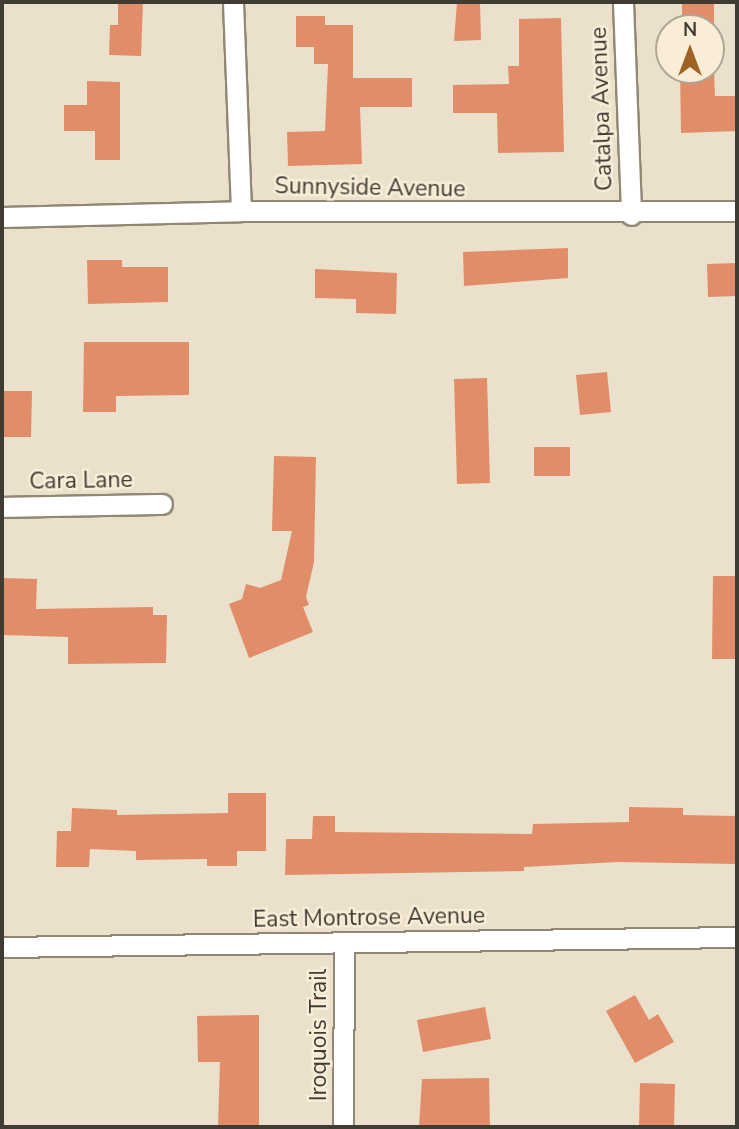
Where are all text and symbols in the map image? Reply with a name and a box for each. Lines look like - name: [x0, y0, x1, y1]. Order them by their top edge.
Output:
- north arrow: [655, 14, 725, 84]
- text: N: [683, 17, 697, 43]
- street label: Catalpa Avenue: [585, 27, 619, 191]
- street label: Sunnyside Avenue: [274, 173, 466, 203]
- street label: Cara Lane: [29, 466, 133, 496]
- street label: East Montrose Avenue: [253, 902, 485, 934]
- street label: Iroquois Trail: [305, 969, 333, 1101]

